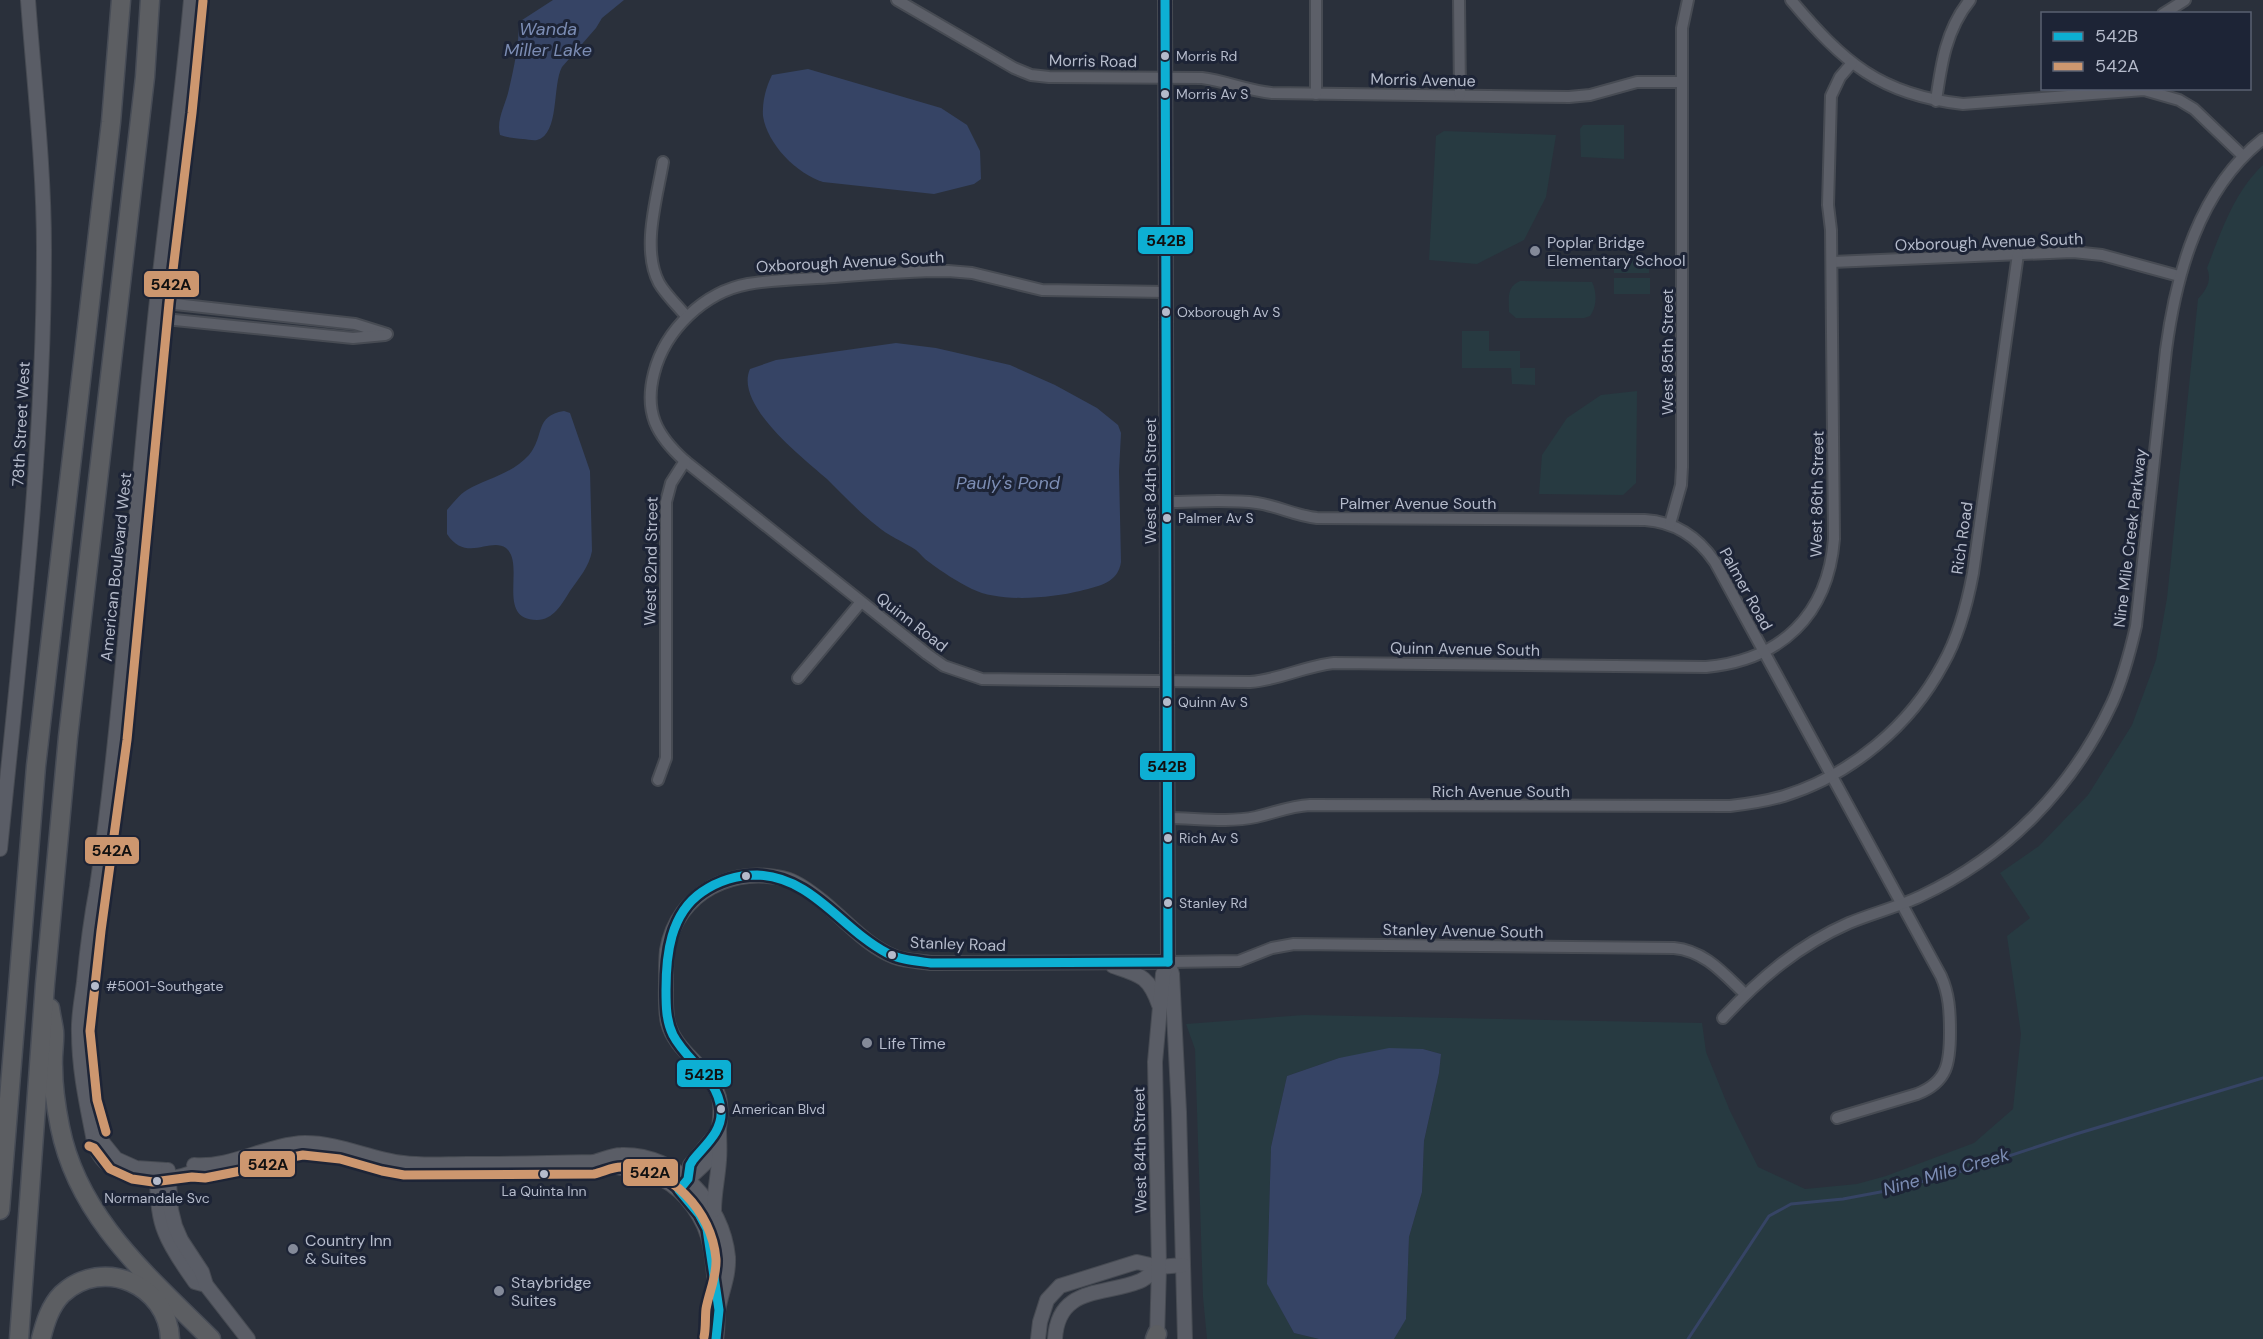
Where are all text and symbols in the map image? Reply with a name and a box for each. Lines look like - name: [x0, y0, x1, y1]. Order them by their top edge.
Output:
- legend: [2041, 12, 2251, 90]
- water label: Wanda Miller Lake: [504, 17, 592, 62]
- text: 542B: [2095, 24, 2138, 48]
- place label: Morris Rd: [1176, 47, 1237, 65]
- street label: Morris Road: [1049, 50, 1137, 72]
- marker: Morris Rd: [1159, 50, 1171, 62]
- text: 542A: [2095, 54, 2139, 78]
- street label: Morris Avenue: [1370, 69, 1476, 91]
- place label: Morris Av S: [1176, 85, 1248, 103]
- marker: Morris Av S: [1159, 88, 1171, 100]
- line badge: 542B: [1137, 226, 1194, 255]
- street label: Oxborough Avenue South: [1894, 228, 2084, 256]
- text: 542B: [1146, 230, 1186, 251]
- place label: Poplar Bridge Elementary School: [1547, 232, 1685, 271]
- marker: Poplar Bridge Elementary School: [1528, 244, 1542, 258]
- street label: Oxborough Avenue South: [755, 247, 945, 277]
- line badge: 542A: [143, 270, 200, 298]
- text: 542A: [151, 274, 191, 295]
- street label: West 85th Street: [1657, 289, 1678, 415]
- place label: Oxborough Av S: [1177, 303, 1280, 321]
- marker: Oxborough Av S: [1160, 306, 1172, 318]
- street label: 78th Street West: [7, 361, 35, 487]
- street label: West 84th Street: [1140, 418, 1161, 544]
- street label: West 86th Street: [1805, 430, 1829, 558]
- street label: Nine Mile Creek Parkway: [2109, 447, 2151, 629]
- street label: American Boulevard West: [96, 471, 136, 663]
- water label: Pauly's Pond: [956, 471, 1061, 495]
- street label: Palmer Avenue South: [1340, 493, 1496, 514]
- street label: West 82nd Street: [639, 496, 663, 626]
- street label: Rich Road: [1947, 500, 1977, 576]
- place label: Palmer Av S: [1178, 509, 1254, 527]
- marker: Palmer Av S: [1161, 512, 1173, 524]
- street label: Palmer Road: [1715, 544, 1777, 634]
- street label: Quinn Road: [872, 587, 952, 657]
- street label: Quinn Avenue South: [1390, 637, 1540, 661]
- place label: Quinn Av S: [1178, 693, 1248, 711]
- marker: Quinn Av S: [1161, 696, 1173, 708]
- line badge: 542B: [1139, 752, 1196, 781]
- text: 542B: [1147, 756, 1187, 777]
- street label: Rich Avenue South: [1432, 781, 1570, 802]
- place label: Rich Av S: [1179, 829, 1238, 847]
- marker: Rich Av S: [1162, 832, 1174, 844]
- line badge: 542A: [84, 836, 140, 865]
- text: 542A: [92, 840, 132, 861]
- unlabelled marker: [740, 870, 752, 882]
- place label: Stanley Rd: [1179, 894, 1247, 912]
- marker: Stanley Rd: [1162, 897, 1174, 909]
- street label: Stanley Avenue South: [1382, 919, 1544, 943]
- street label: Stanley Road: [910, 932, 1006, 956]
- unlabelled marker: [886, 949, 898, 961]
- place label: #5001-Southgate: [106, 977, 223, 995]
- marker: #5001-Southgate: [89, 980, 101, 992]
- place label: Life Time: [879, 1033, 946, 1054]
- marker: Life Time: [860, 1036, 874, 1050]
- line badge: 542B: [676, 1059, 732, 1088]
- text: 542B: [684, 1064, 724, 1085]
- street label: West 84th Street: [1128, 1087, 1152, 1213]
- place label: American Blvd: [732, 1100, 825, 1118]
- marker: American Blvd: [715, 1103, 727, 1115]
- water label: Nine Mile Creek: [1880, 1142, 2013, 1202]
- line badge: 542A: [239, 1150, 296, 1178]
- text: 542A: [248, 1154, 288, 1175]
- line badge: 542A: [622, 1158, 679, 1187]
- text: 542A: [630, 1162, 670, 1183]
- marker: La Quinta Inn: [538, 1168, 550, 1180]
- marker: Normandale Svc: [151, 1175, 163, 1187]
- place label: La Quinta Inn: [501, 1182, 587, 1200]
- place label: Normandale Svc: [104, 1189, 210, 1207]
- place label: Country Inn & Suites: [305, 1230, 392, 1269]
- marker: Country Inn & Suites: [286, 1242, 300, 1256]
- place label: Staybridge Suites: [511, 1272, 591, 1311]
- marker: Staybridge Suites: [492, 1284, 506, 1298]

